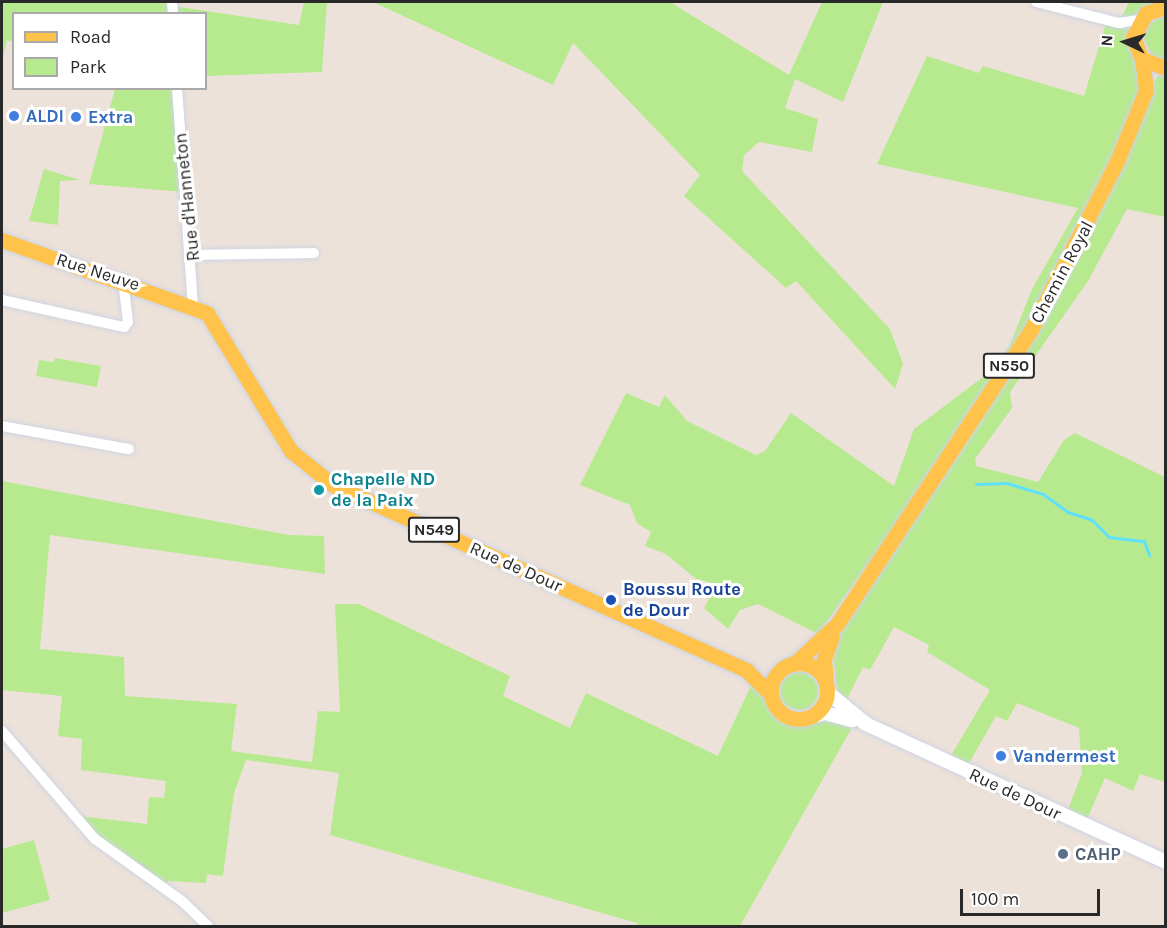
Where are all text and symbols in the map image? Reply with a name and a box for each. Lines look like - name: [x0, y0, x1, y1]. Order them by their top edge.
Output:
- legend: [12, 12, 207, 90]
- north arrow: [1095, 12, 1155, 72]
- text: Road: [70, 26, 111, 48]
- text: N: [1097, 34, 1116, 47]
- text: Park: [70, 56, 107, 78]
- place label: ALDI: [26, 105, 64, 127]
- place label: Extra: [88, 106, 133, 128]
- marker: ALDI: [7, 109, 21, 123]
- marker: Extra: [69, 110, 83, 124]
- street label: Rue d'Hanneton: [170, 132, 204, 262]
- street label: Chemin Royal: [1026, 217, 1098, 327]
- street label: Rue Neuve: [54, 248, 142, 296]
- road number: N550: [982, 353, 1036, 379]
- place label: Chapelle ND de la Paix: [331, 469, 435, 512]
- marker: Chapelle ND de la Paix: [312, 483, 326, 497]
- road number: N549: [407, 517, 461, 543]
- street label: Rue de Dour: [467, 537, 565, 597]
- place label: Boussu Route de Dour: [623, 579, 741, 622]
- marker: Boussu Route de Dour: [604, 593, 618, 607]
- place label: Vandermest: [1013, 745, 1116, 767]
- marker: Vandermest: [994, 749, 1008, 763]
- street label: Rue de Dour: [966, 763, 1064, 825]
- place label: CAHP: [1075, 843, 1121, 865]
- marker: CAHP: [1056, 847, 1070, 861]
- scale bar: [963, 877, 1102, 915]
- text: 100 m: [971, 888, 1019, 910]

